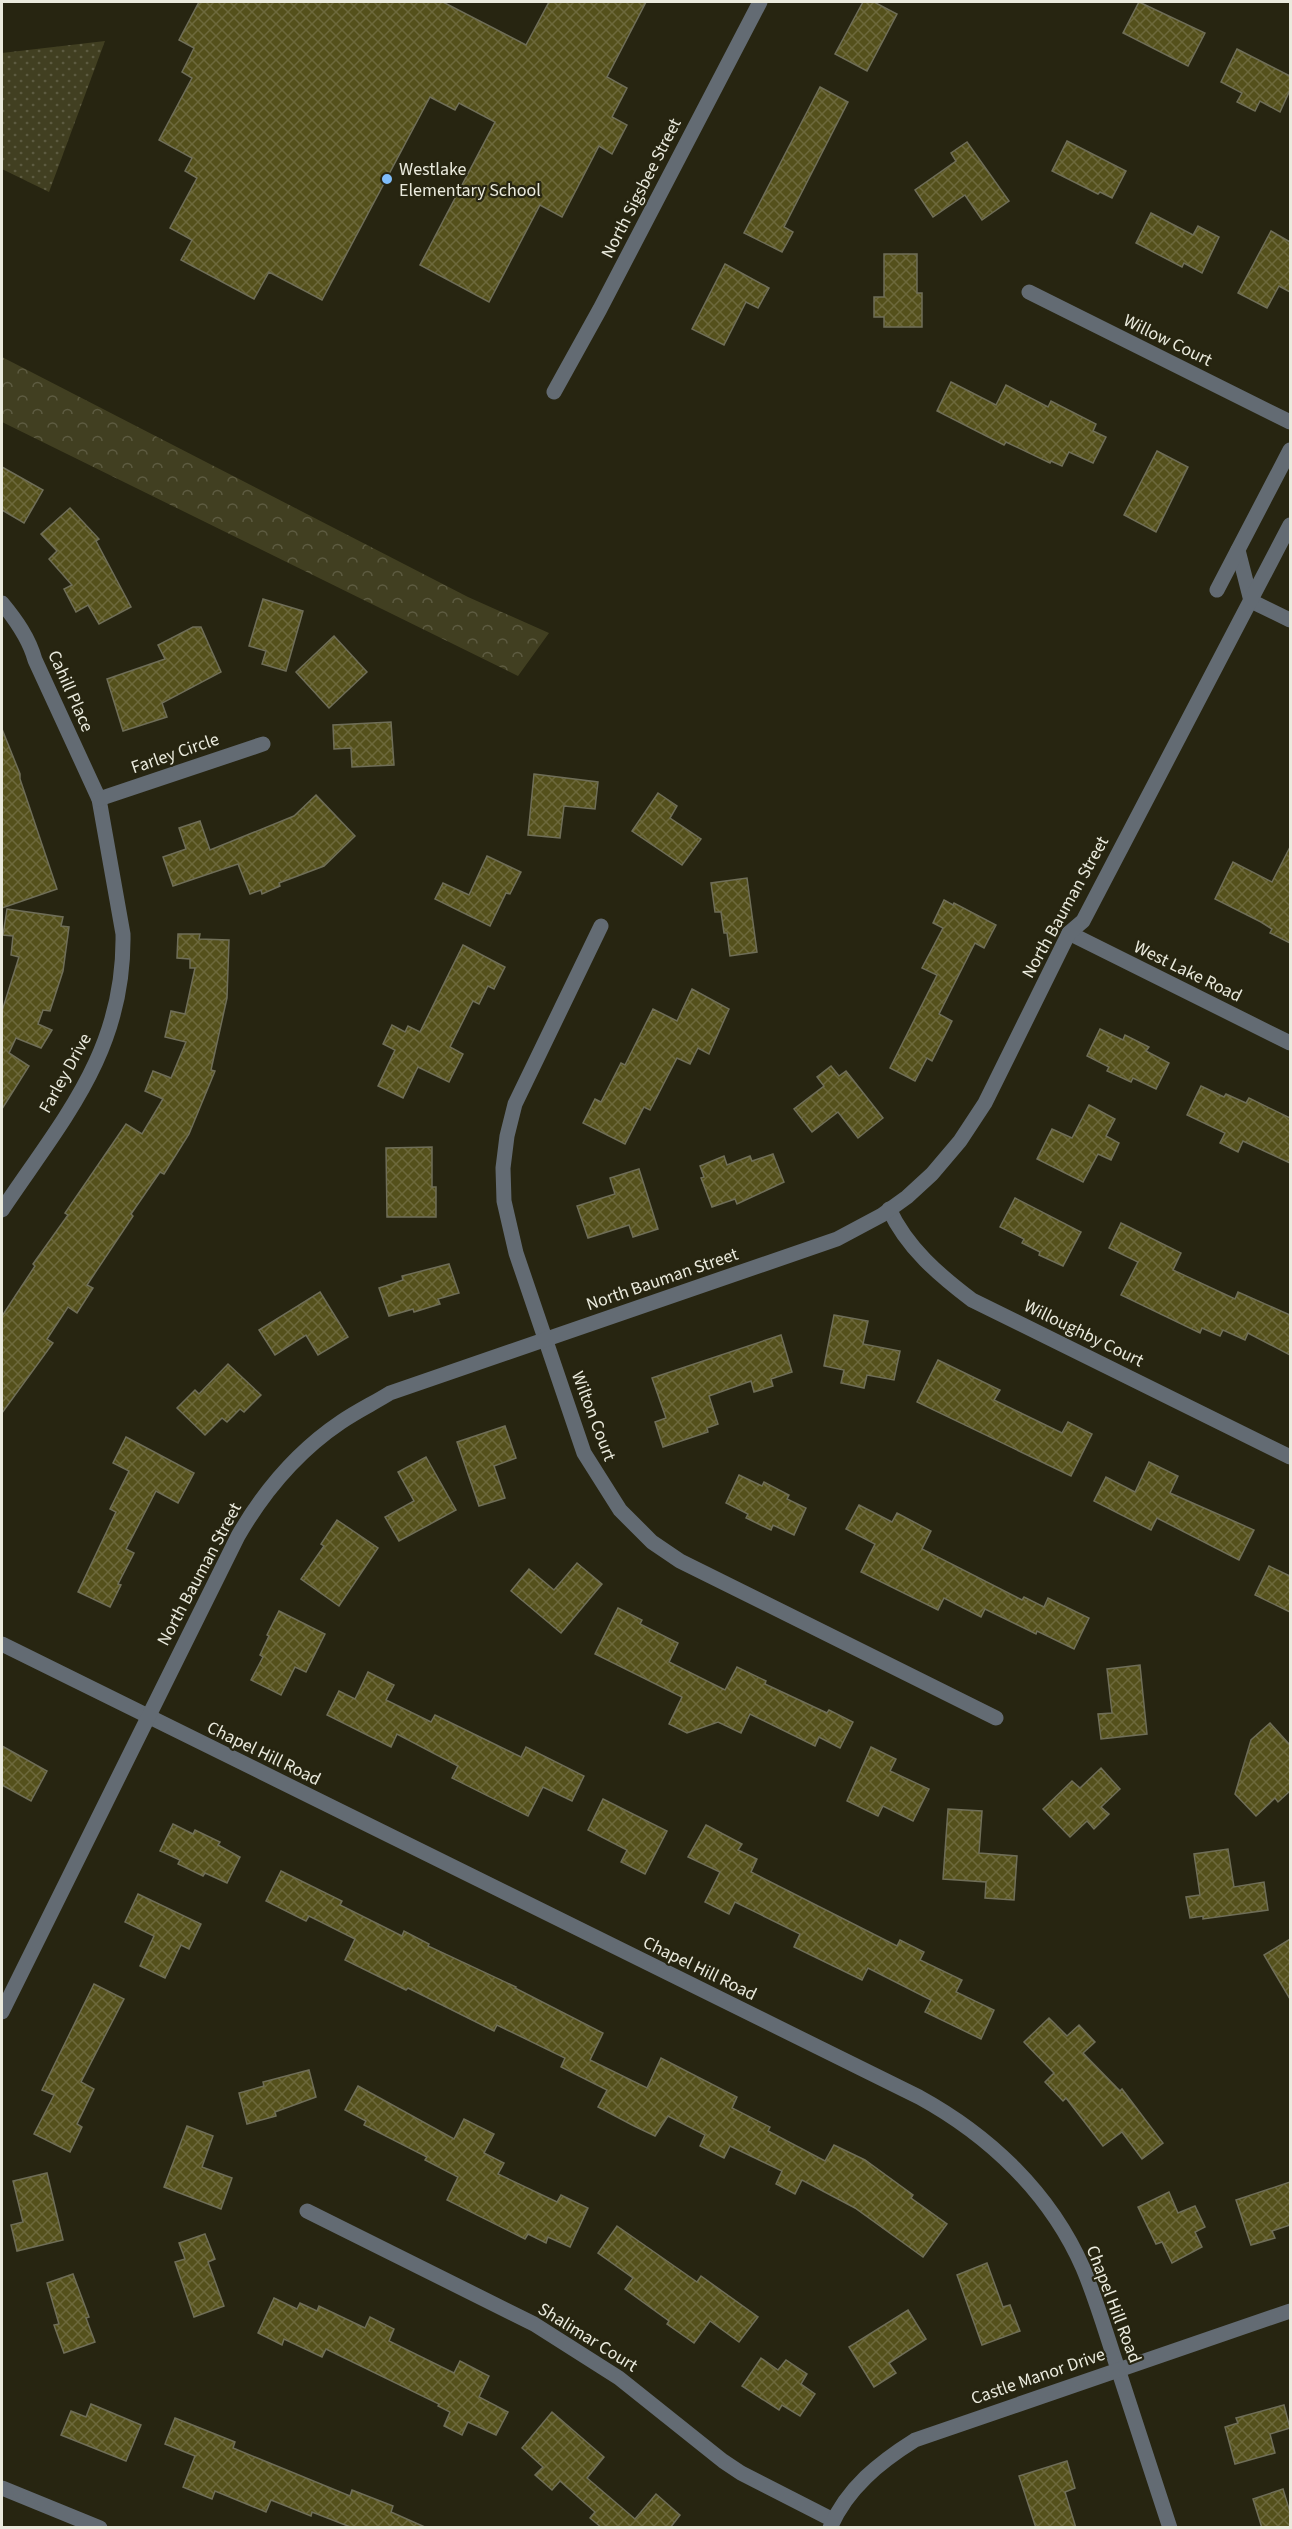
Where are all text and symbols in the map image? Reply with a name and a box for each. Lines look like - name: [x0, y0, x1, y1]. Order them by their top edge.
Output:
- street label: North Sigsbee Street: [595, 114, 688, 263]
- place label: Westlake Elementary School: [399, 157, 541, 203]
- marker: Westlake Elementary School: [380, 172, 394, 186]
- street label: Willow Court: [1119, 308, 1216, 373]
- street label: Cahill Place: [41, 646, 100, 736]
- street label: Farley Circle: [128, 727, 223, 780]
- street label: North Bauman Street: [1016, 832, 1115, 983]
- street label: West Lake Road: [1129, 934, 1246, 1008]
- street label: Farley Drive: [33, 1029, 98, 1118]
- street label: North Bauman Street: [583, 1242, 741, 1317]
- street label: Willoughby Court: [1020, 1294, 1148, 1373]
- street label: Wilton Court: [565, 1368, 622, 1465]
- street label: North Bauman Street: [151, 1498, 248, 1650]
- street label: Chapel Hill Road: [203, 1715, 325, 1792]
- street label: Chapel Hill Road: [639, 1930, 761, 2007]
- street label: Chapel Hill Road: [1080, 2242, 1147, 2366]
- street label: Shalimar Court: [533, 2297, 642, 2378]
- street label: Castle Manor Drive: [968, 2342, 1109, 2411]

